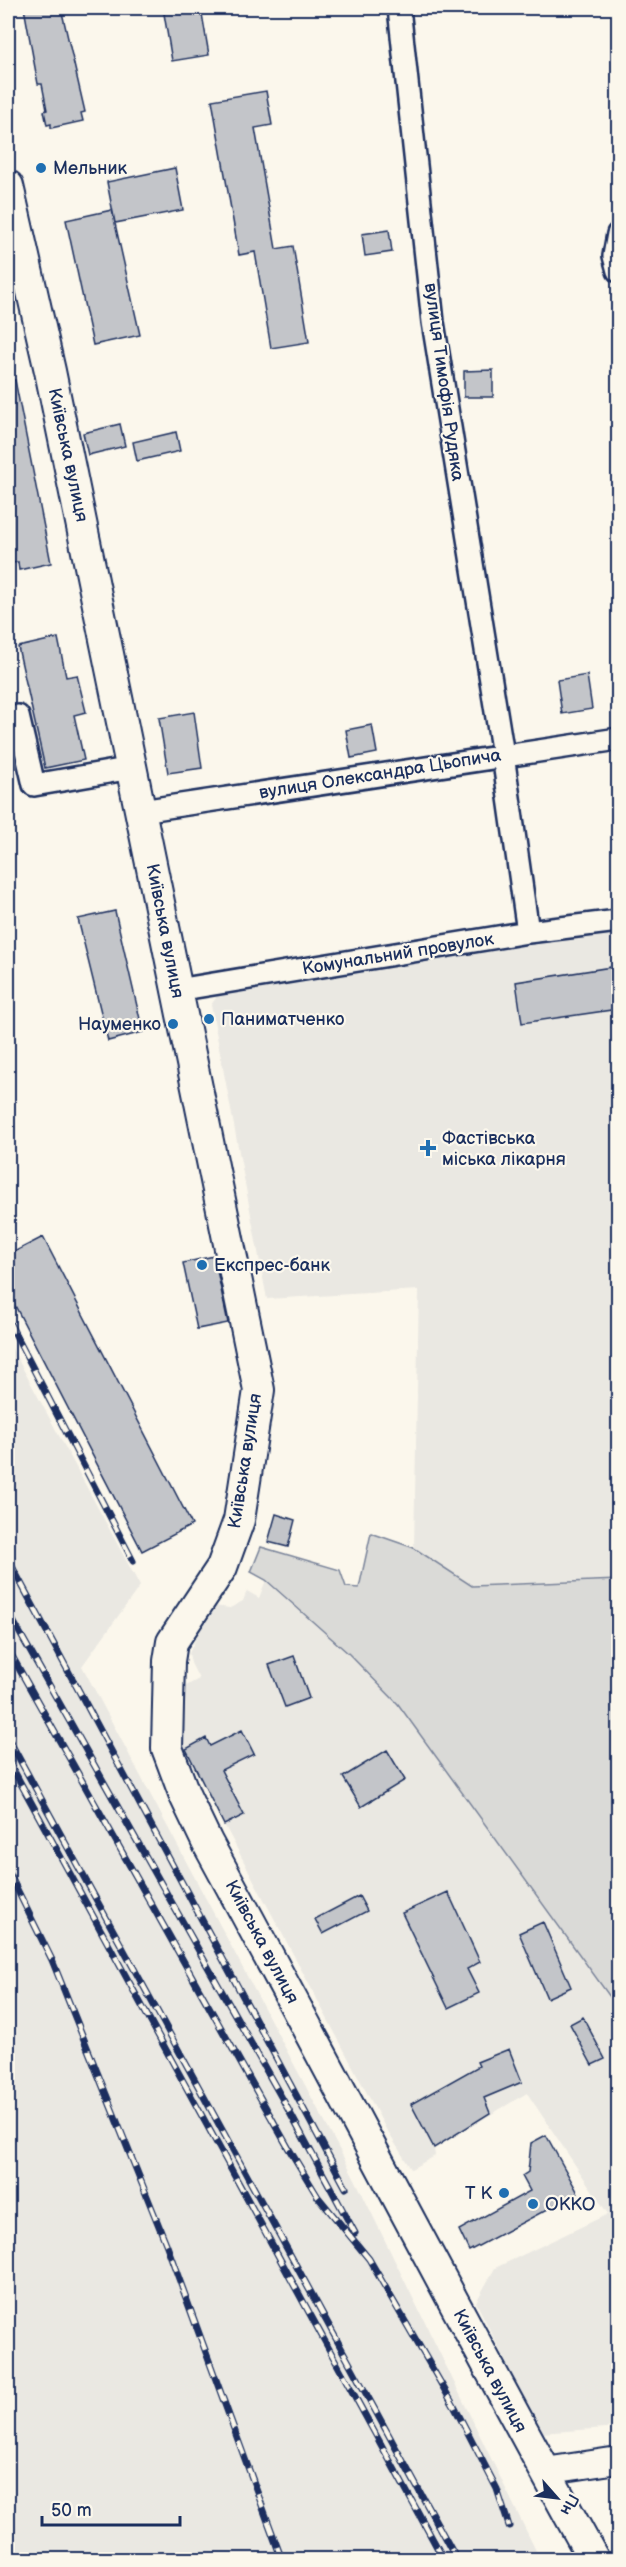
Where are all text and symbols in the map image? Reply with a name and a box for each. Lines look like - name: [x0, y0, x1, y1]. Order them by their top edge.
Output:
- place label: Мельник: [53, 158, 127, 179]
- marker: Мельник: [34, 161, 48, 175]
- street label: вулиця Тимофія Рудяка: [420, 281, 468, 483]
- street label: Київська вулиця: [44, 386, 92, 524]
- street label: вулиця Олександра Цьопича: [258, 744, 503, 804]
- street label: Київська вулиця: [142, 862, 188, 1000]
- street label: Комунальний провулок: [301, 928, 496, 979]
- place label: Паниматченко: [221, 1009, 344, 1030]
- marker: Паниматченко: [202, 1012, 216, 1026]
- place label: Науменко: [78, 1014, 161, 1035]
- marker: Науменко: [166, 1017, 180, 1031]
- place label: Фастівська міська лікарня: [442, 1128, 566, 1170]
- marker: Фастівська міська лікарня: [419, 1139, 437, 1157]
- place label: Експрес-банк: [214, 1255, 331, 1276]
- marker: Експрес-банк: [195, 1258, 209, 1272]
- street label: Київська вулиця: [224, 1392, 266, 1530]
- street label: Київська вулиця: [221, 1877, 303, 2007]
- place label: Т К: [465, 2183, 492, 2204]
- marker: Т К: [497, 2186, 511, 2200]
- place label: OKKO: [545, 2194, 595, 2215]
- marker: OKKO: [526, 2197, 540, 2211]
- street label: Київська вулиця: [449, 2306, 531, 2436]
- north arrow: [527, 2468, 587, 2528]
- scale bar: [42, 2489, 180, 2527]
- text: Пн: [556, 2490, 582, 2518]
- text: 50 m: [51, 2500, 92, 2521]

